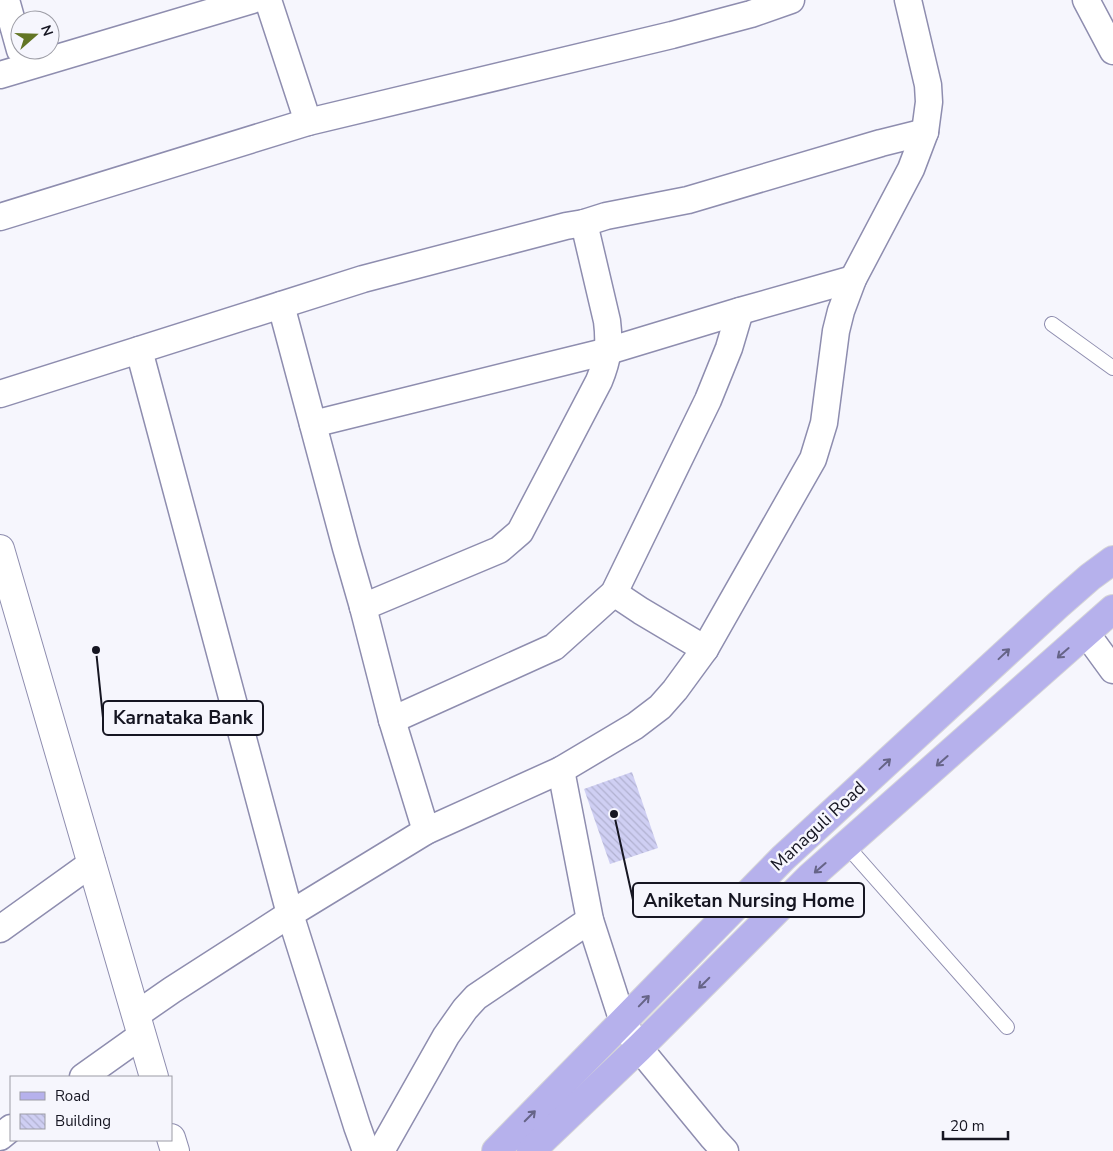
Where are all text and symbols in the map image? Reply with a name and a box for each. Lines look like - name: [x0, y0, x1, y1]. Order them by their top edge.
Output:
- north arrow: [10, 10, 60, 60]
- text: N: [36, 23, 57, 39]
- one-way arrow: [1057, 647, 1070, 659]
- one-way arrow: [998, 649, 1011, 660]
- callout: Karnataka Bank: [103, 701, 263, 735]
- text: Karnataka Bank: [113, 705, 254, 731]
- one-way arrow: [935, 755, 948, 766]
- one-way arrow: [878, 758, 891, 770]
- street label: Managuli Road: [765, 776, 871, 876]
- one-way arrow: [813, 862, 826, 874]
- callout: Aniketan Nursing Home: [633, 883, 864, 917]
- text: Aniketan Nursing Home: [643, 888, 855, 914]
- one-way arrow: [699, 976, 711, 988]
- one-way arrow: [638, 994, 650, 1007]
- legend: [10, 1076, 172, 1141]
- text: Road: [55, 1086, 90, 1106]
- scale bar: [943, 1108, 1008, 1140]
- one-way arrow: [524, 1110, 536, 1122]
- text: Building: [55, 1111, 111, 1131]
- text: 20 m: [950, 1116, 985, 1136]

